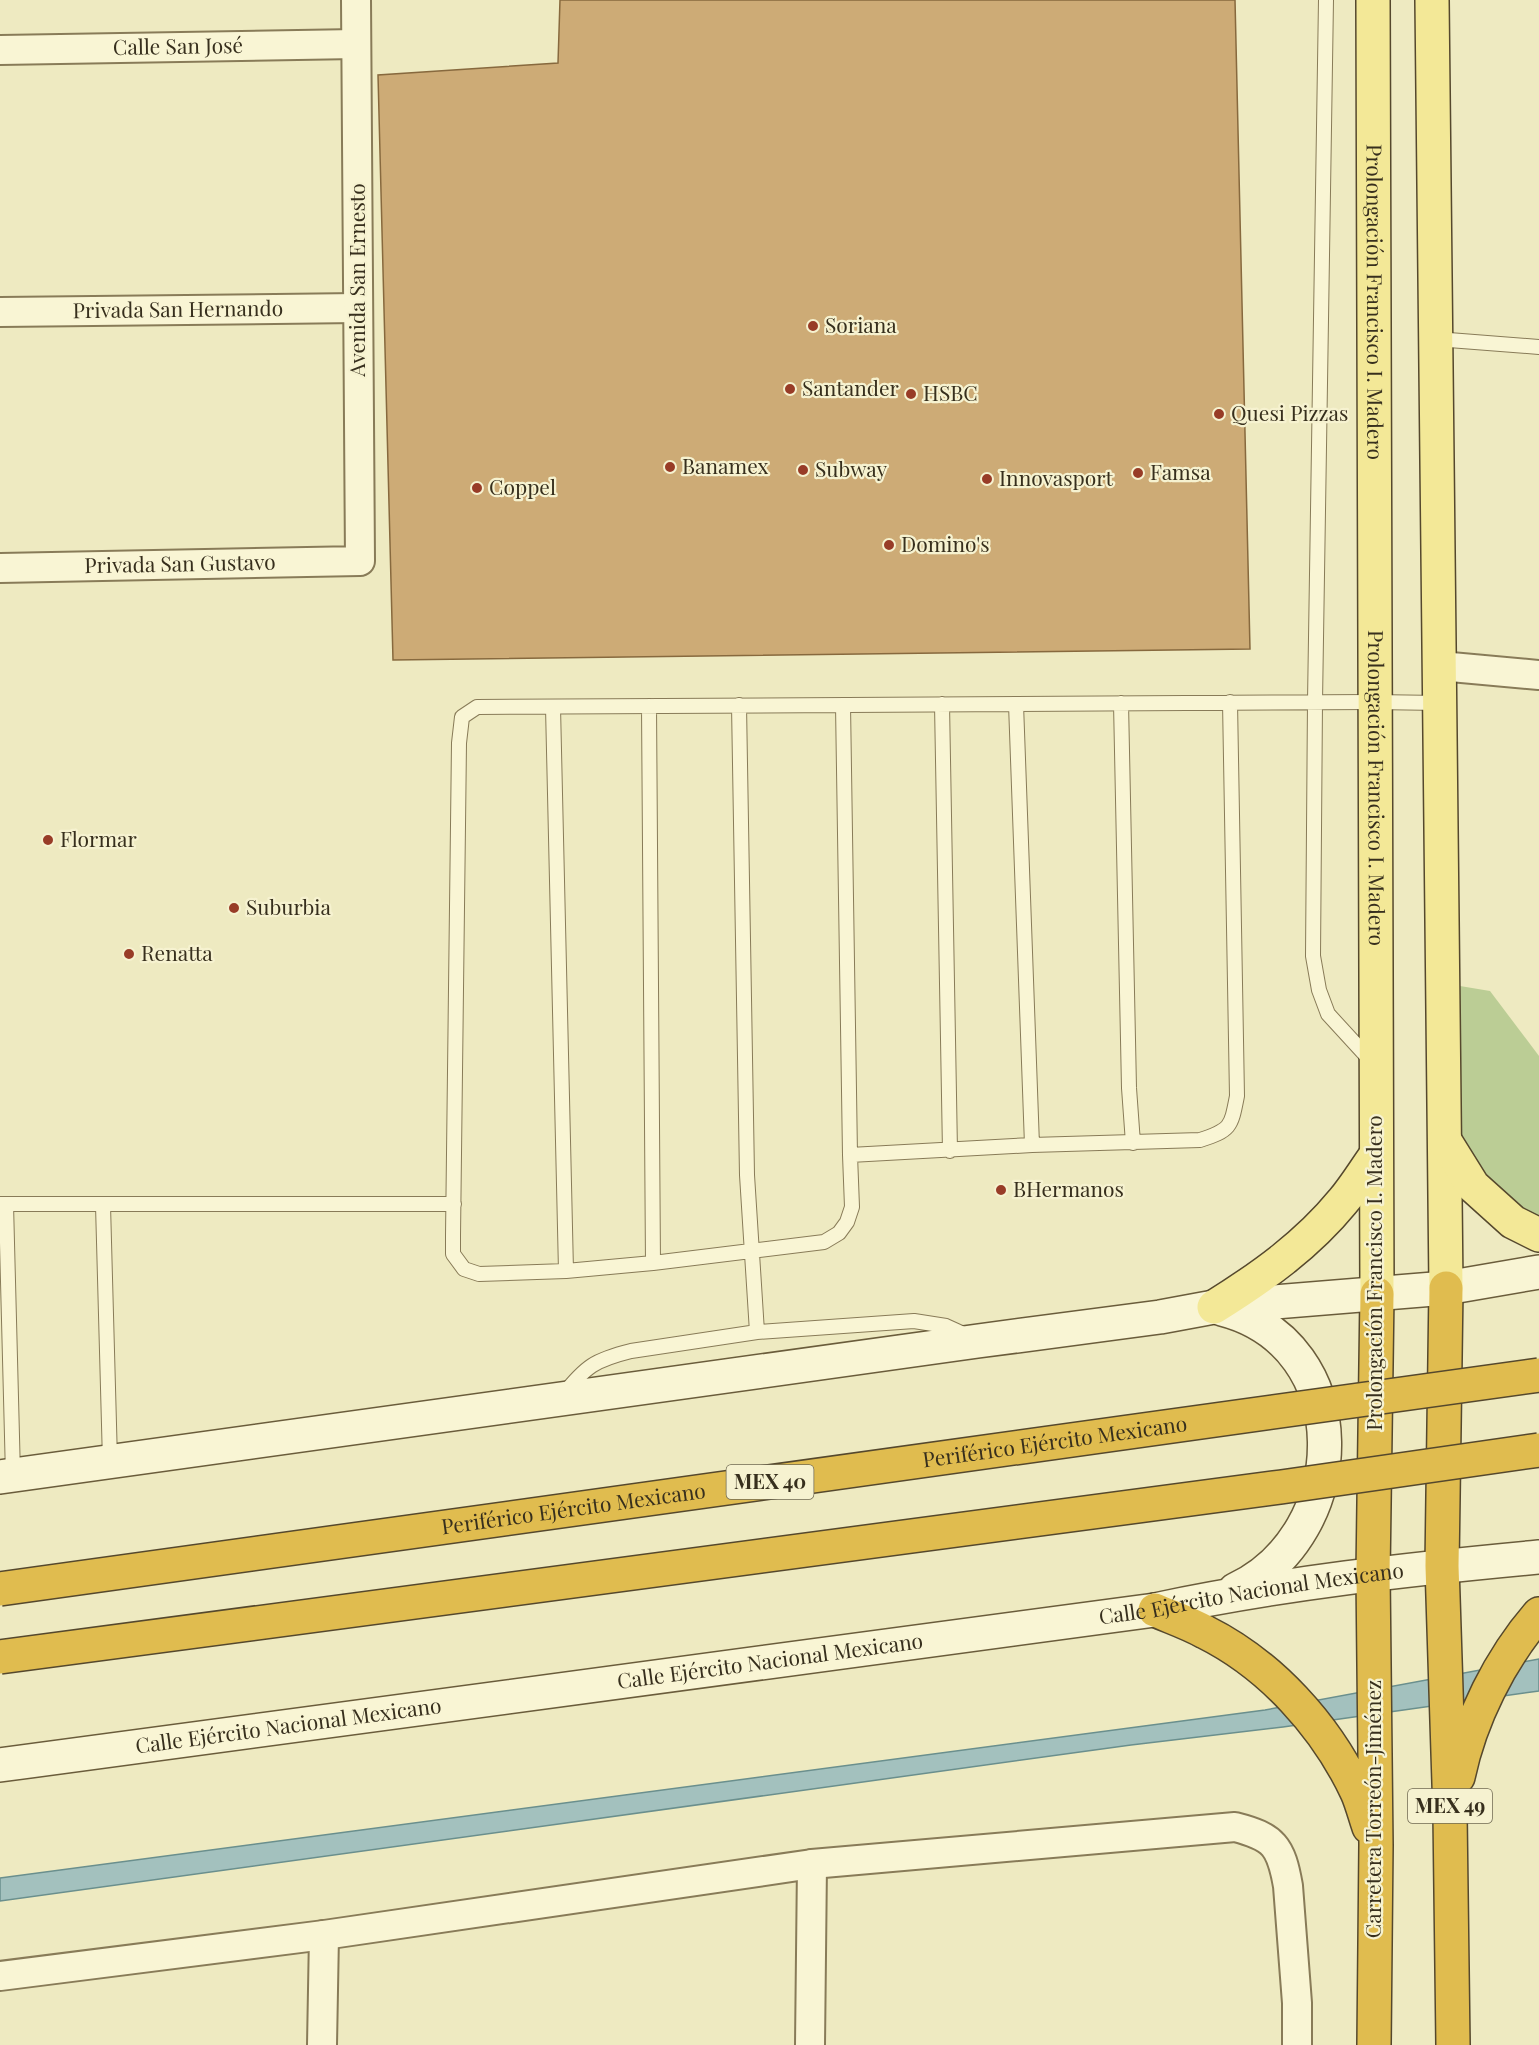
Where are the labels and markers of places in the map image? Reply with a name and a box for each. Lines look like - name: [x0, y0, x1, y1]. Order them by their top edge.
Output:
- place label: Soriana: [825, 310, 897, 338]
- marker: Soriana: [806, 319, 820, 333]
- place label: Santander: [802, 373, 900, 401]
- place label: HSBC: [923, 378, 978, 406]
- marker: Santander: [783, 382, 797, 396]
- marker: HSBC: [904, 387, 918, 401]
- place label: Quesi Pizzas: [1231, 398, 1348, 426]
- marker: Quesi Pizzas: [1212, 407, 1226, 421]
- place label: Banamex: [682, 451, 769, 479]
- place label: Subway: [815, 454, 888, 482]
- place label: Famsa: [1150, 457, 1211, 485]
- marker: Banamex: [663, 460, 677, 474]
- marker: Subway: [796, 463, 810, 477]
- place label: Innovasport: [999, 463, 1114, 491]
- marker: Famsa: [1131, 466, 1145, 480]
- place label: Coppel: [489, 472, 556, 500]
- marker: Innovasport: [980, 472, 994, 486]
- marker: Coppel: [470, 481, 484, 495]
- place label: Domino's: [901, 529, 990, 557]
- marker: Domino's: [882, 538, 896, 552]
- place label: Flormar: [60, 824, 138, 852]
- marker: Flormar: [41, 833, 55, 847]
- place label: Suburbia: [246, 892, 331, 920]
- marker: Suburbia: [227, 901, 241, 915]
- place label: Renatta: [141, 938, 213, 966]
- marker: Renatta: [122, 947, 136, 961]
- place label: BHermanos: [1013, 1174, 1124, 1202]
- marker: BHermanos: [994, 1183, 1008, 1197]

